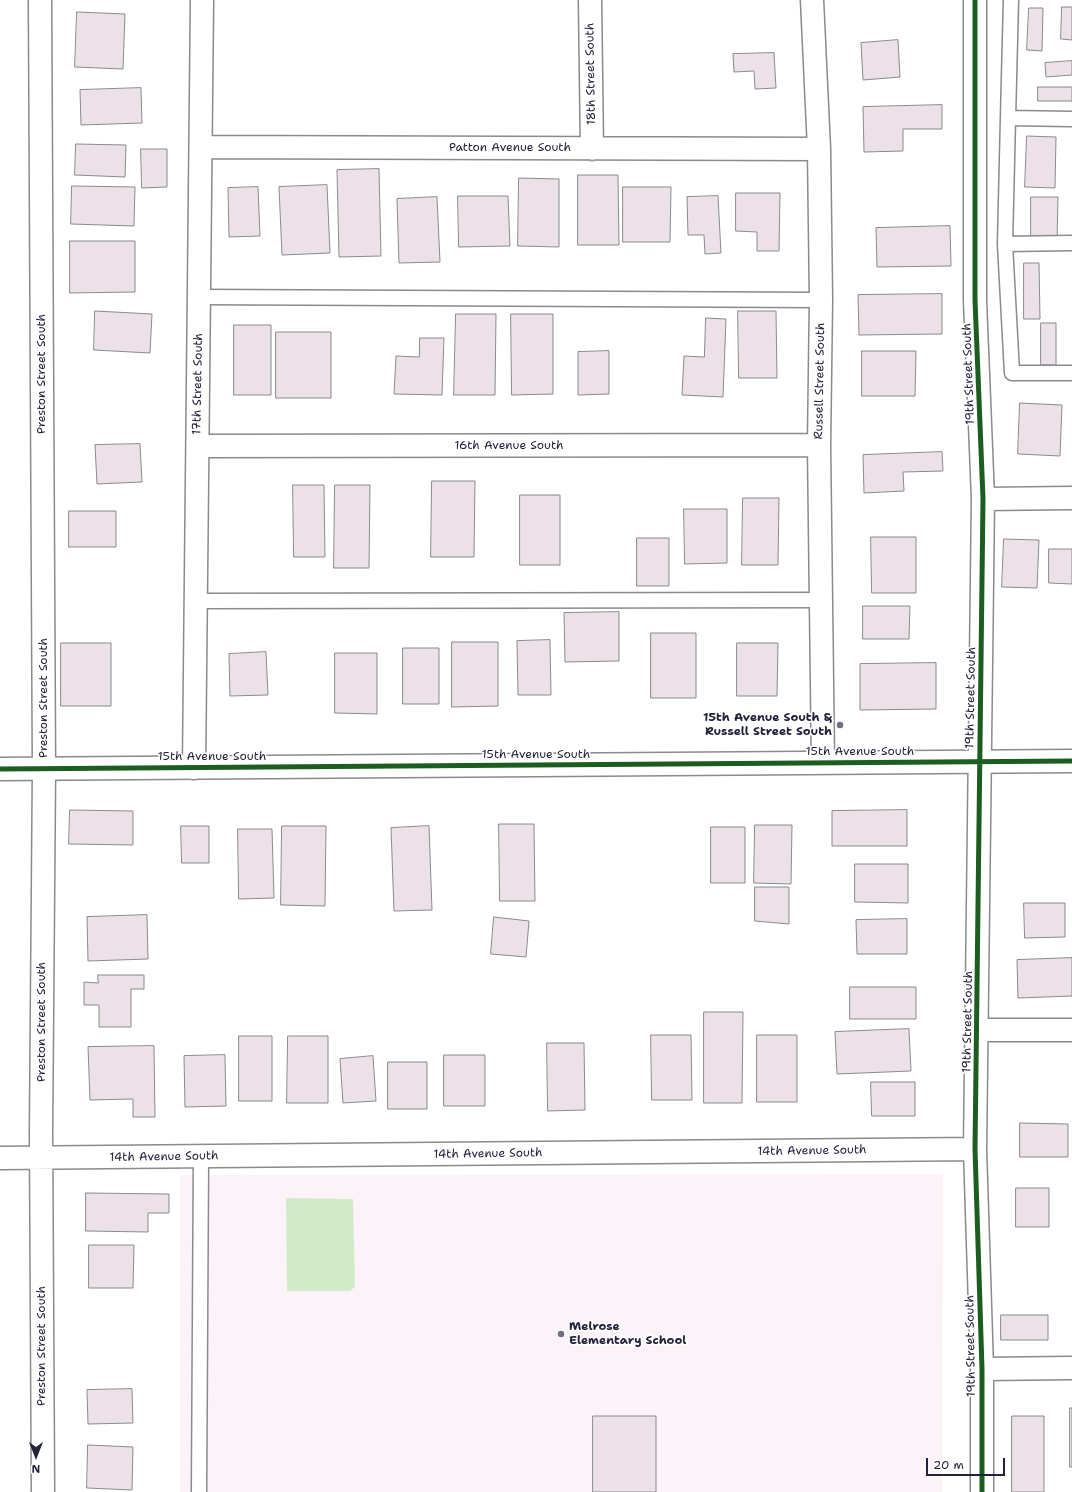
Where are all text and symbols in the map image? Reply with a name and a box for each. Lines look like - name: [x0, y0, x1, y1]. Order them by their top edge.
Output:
- street label: 18th Street South: [583, 23, 599, 125]
- street label: Patton Avenue South: [449, 141, 571, 155]
- street label: Preston Street South: [35, 314, 49, 434]
- street label: Russell Street South: [812, 322, 828, 440]
- street label: 19th Street South: [960, 323, 978, 425]
- street label: 17th Street South: [190, 333, 206, 435]
- street label: 16th Avenue South: [454, 439, 564, 453]
- street label: Preston Street South: [37, 638, 51, 758]
- street label: 19th Street South: [963, 647, 979, 749]
- place label: 15th Avenue South & Russell Street South: [703, 711, 832, 739]
- marker: 15th Avenue South & Russell Street South: [835, 720, 845, 730]
- street label: 15th Avenue South: [806, 745, 914, 759]
- street label: 15th Avenue South: [482, 748, 590, 762]
- street label: 15th Avenue South: [158, 750, 266, 764]
- street label: Preston Street South: [35, 962, 49, 1082]
- street label: 19th Street South: [960, 971, 976, 1073]
- street label: 14th Avenue South: [757, 1143, 867, 1159]
- street label: 14th Avenue South: [433, 1146, 543, 1162]
- street label: 14th Avenue South: [109, 1149, 219, 1165]
- street label: Preston Street South: [35, 1286, 49, 1406]
- street label: 19th Street South: [963, 1295, 979, 1397]
- place label: Melrose Elementary School: [569, 1320, 686, 1348]
- marker: Melrose Elementary School: [556, 1329, 566, 1339]
- north arrow: [16, 1436, 56, 1476]
- scale bar: [928, 1450, 1007, 1476]
- text: 20 m: [933, 1457, 964, 1473]
- text: N: [32, 1461, 40, 1476]

